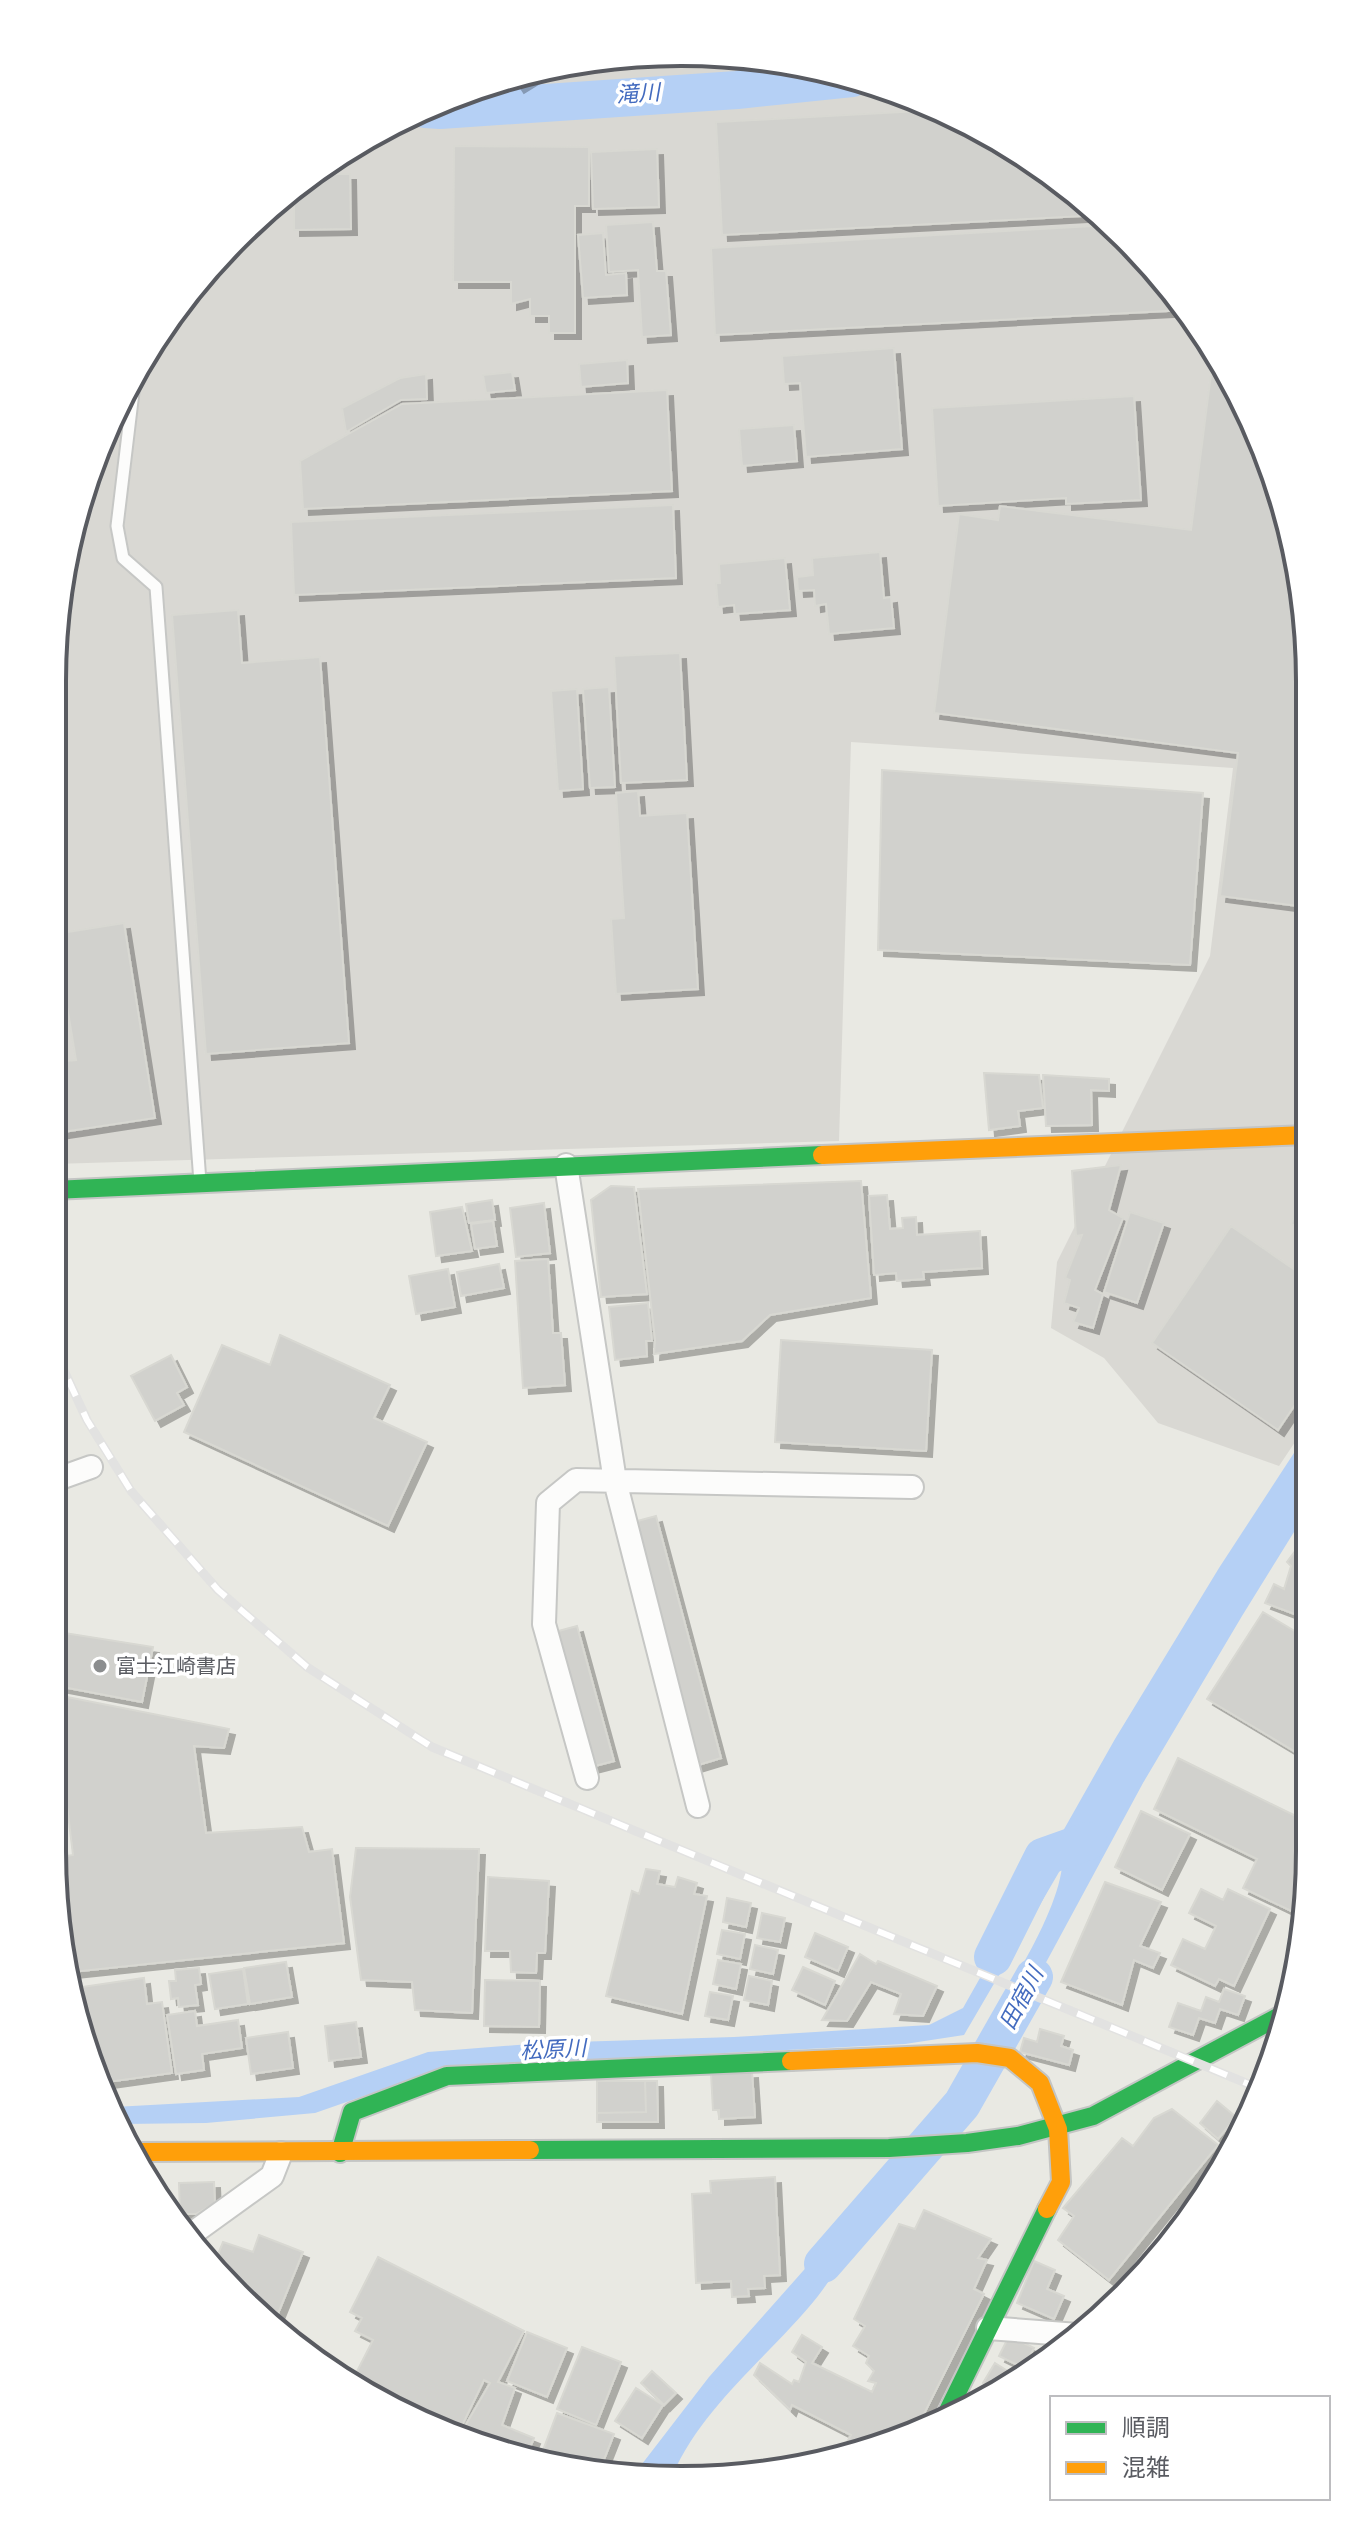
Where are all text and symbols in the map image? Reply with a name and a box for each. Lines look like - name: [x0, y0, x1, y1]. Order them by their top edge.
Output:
- water label: 滝川: [615, 78, 663, 109]
- place label: 富士江崎書店: [116, 1654, 236, 1679]
- marker: 富士江崎書店: [91, 1657, 109, 1675]
- water label: 田宿川: [994, 1961, 1050, 2034]
- water label: 松原川: [519, 2034, 589, 2065]
- legend: [1050, 2396, 1330, 2500]
- text: 順調: [1122, 2413, 1170, 2443]
- text: 混雑: [1122, 2453, 1170, 2483]

